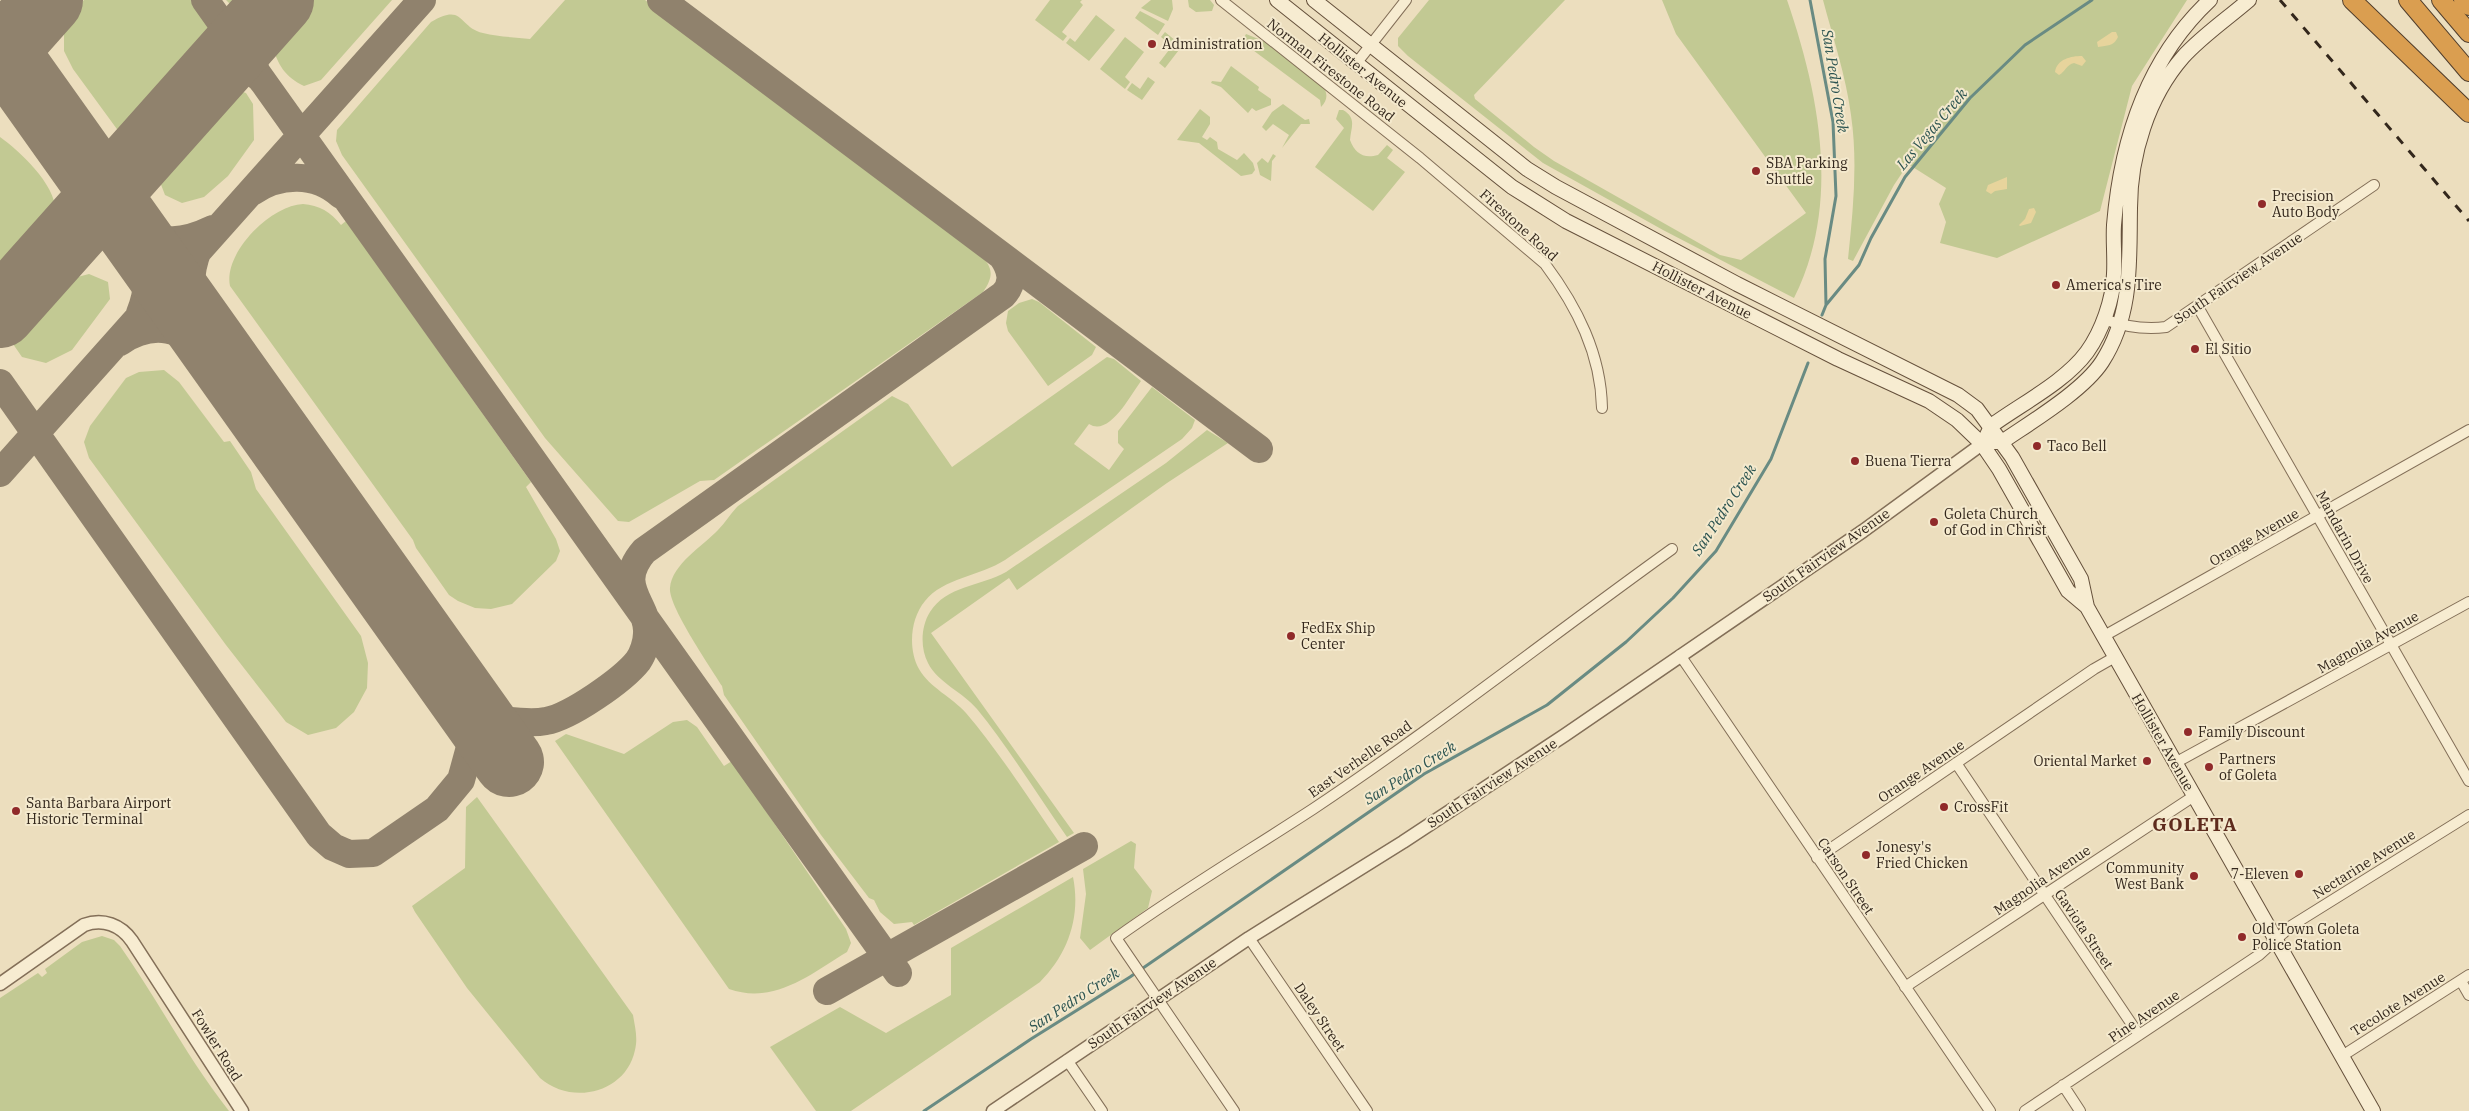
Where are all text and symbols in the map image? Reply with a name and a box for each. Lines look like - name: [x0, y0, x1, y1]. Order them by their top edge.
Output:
- street label: Norman Firestone Road: [1263, 14, 1399, 126]
- water label: San Pedro Creek: [1818, 27, 1853, 134]
- street label: Hollister Avenue: [1315, 29, 1411, 111]
- place label: Administration: [1162, 35, 1263, 53]
- marker: Administration: [1146, 38, 1158, 50]
- water label: Las Vegas Creek: [1891, 84, 1971, 174]
- place label: SBA Parking Shuttle: [1766, 154, 1848, 188]
- marker: SBA Parking Shuttle: [1750, 165, 1762, 177]
- street label: Firestone Road: [1476, 185, 1562, 265]
- place label: Precision Auto Body: [2272, 187, 2340, 221]
- marker: Precision Auto Body: [2256, 198, 2268, 210]
- street label: South Fairview Avenue: [2170, 228, 2306, 328]
- street label: Hollister Avenue: [1649, 257, 1755, 323]
- place label: America's Tire: [2066, 276, 2162, 294]
- marker: America's Tire: [2050, 279, 2062, 291]
- place label: El Sitio: [2205, 340, 2251, 358]
- marker: El Sitio: [2189, 343, 2201, 355]
- place label: Taco Bell: [2047, 437, 2107, 455]
- marker: Taco Bell: [2031, 440, 2043, 452]
- place label: Buena Tierra: [1865, 452, 1952, 470]
- marker: Buena Tierra: [1849, 455, 1861, 467]
- water label: San Pedro Creek: [1686, 460, 1760, 560]
- street label: Mandarin Drive: [2312, 488, 2378, 586]
- street label: South Fairview Avenue: [1759, 504, 1893, 606]
- street label: Orange Avenue: [2206, 504, 2302, 570]
- place label: Goleta Church of God in Christ: [1944, 505, 2047, 539]
- marker: Goleta Church of God in Christ: [1928, 516, 1940, 528]
- street label: Magnolia Avenue: [2314, 607, 2422, 677]
- place label: FedEx Ship Center: [1301, 619, 1375, 653]
- marker: FedEx Ship Center: [1285, 630, 1297, 642]
- street label: Hollister Avenue: [2128, 690, 2198, 794]
- street label: East Verhelle Road: [1305, 716, 1416, 802]
- place label: Family Discount: [2198, 723, 2305, 741]
- marker: Family Discount: [2182, 726, 2194, 738]
- street label: South Fairview Avenue: [1424, 734, 1560, 832]
- street label: Orange Avenue: [1874, 735, 1968, 807]
- water label: San Pedro Creek: [1359, 737, 1459, 809]
- place label: Partners of Goleta: [2219, 750, 2277, 784]
- place label: Oriental Market: [2033, 752, 2137, 770]
- marker: Oriental Market: [2141, 755, 2153, 767]
- marker: Partners of Goleta: [2203, 761, 2215, 773]
- place label: Santa Barbara Airport Historic Terminal: [26, 794, 171, 828]
- place label: CrossFit: [1954, 798, 2008, 816]
- marker: CrossFit: [1938, 801, 1950, 813]
- marker: Santa Barbara Airport Historic Terminal: [10, 805, 22, 817]
- district label: GOLETA: [2152, 812, 2238, 836]
- street label: Nectarine Avenue: [2309, 825, 2419, 903]
- street label: Carson Street: [1814, 834, 1878, 918]
- place label: Jonesy's Fried Chicken: [1876, 838, 1968, 872]
- street label: Magnolia Avenue: [1990, 841, 2094, 919]
- marker: Jonesy's Fried Chicken: [1860, 849, 1872, 861]
- place label: Community West Bank: [2106, 859, 2185, 893]
- place label: 7-Eleven: [2231, 865, 2289, 883]
- marker: 7-Eleven: [2293, 868, 2305, 880]
- marker: Community West Bank: [2188, 870, 2200, 882]
- street label: Gaviota Street: [2051, 886, 2117, 972]
- place label: Old Town Goleta Police Station: [2252, 920, 2360, 954]
- marker: Old Town Goleta Police Station: [2236, 931, 2248, 943]
- street label: South Fairview Avenue: [1084, 953, 1220, 1053]
- water label: San Pedro Creek: [1024, 963, 1123, 1037]
- street label: Tecolote Avenue: [2347, 968, 2449, 1040]
- street label: Daley Street: [1290, 979, 1350, 1055]
- street label: Pine Avenue: [2105, 986, 2183, 1046]
- street label: Fowler Road: [188, 1006, 246, 1085]

